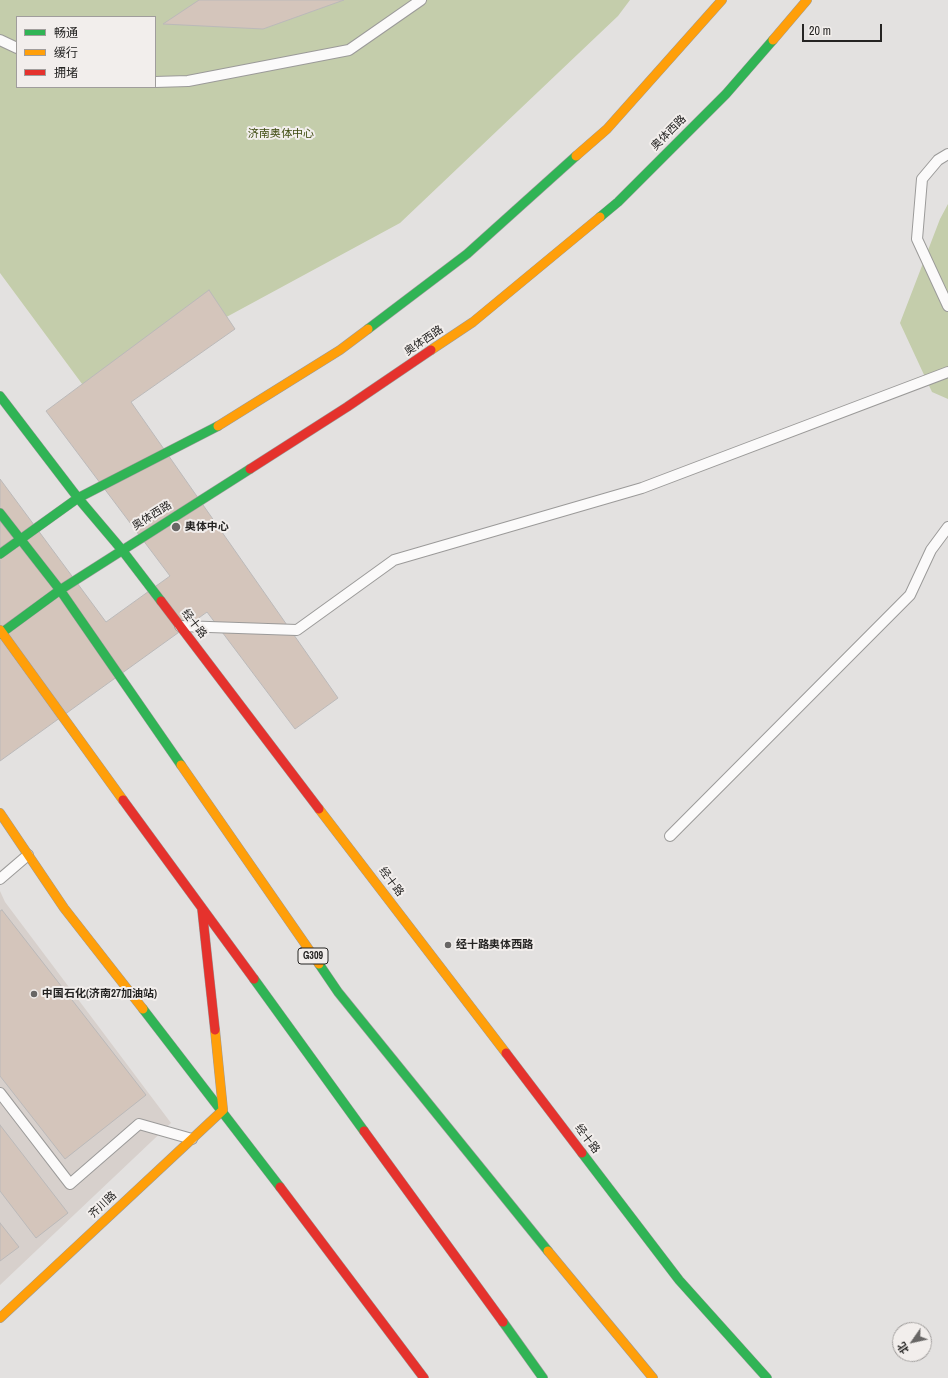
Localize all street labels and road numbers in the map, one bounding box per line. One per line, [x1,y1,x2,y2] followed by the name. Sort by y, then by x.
[649,113,689,153] street label: 奥体西路
[402,323,446,359] street label: 奥体西路
[130,499,174,533] street label: 奥体西路
[179,607,209,641] street label: 经十路
[376,865,406,899] street label: 经十路
[298,948,328,964] road number: G309
[572,1122,602,1156] street label: 经十路
[86,1189,120,1221] street label: 齐川路

